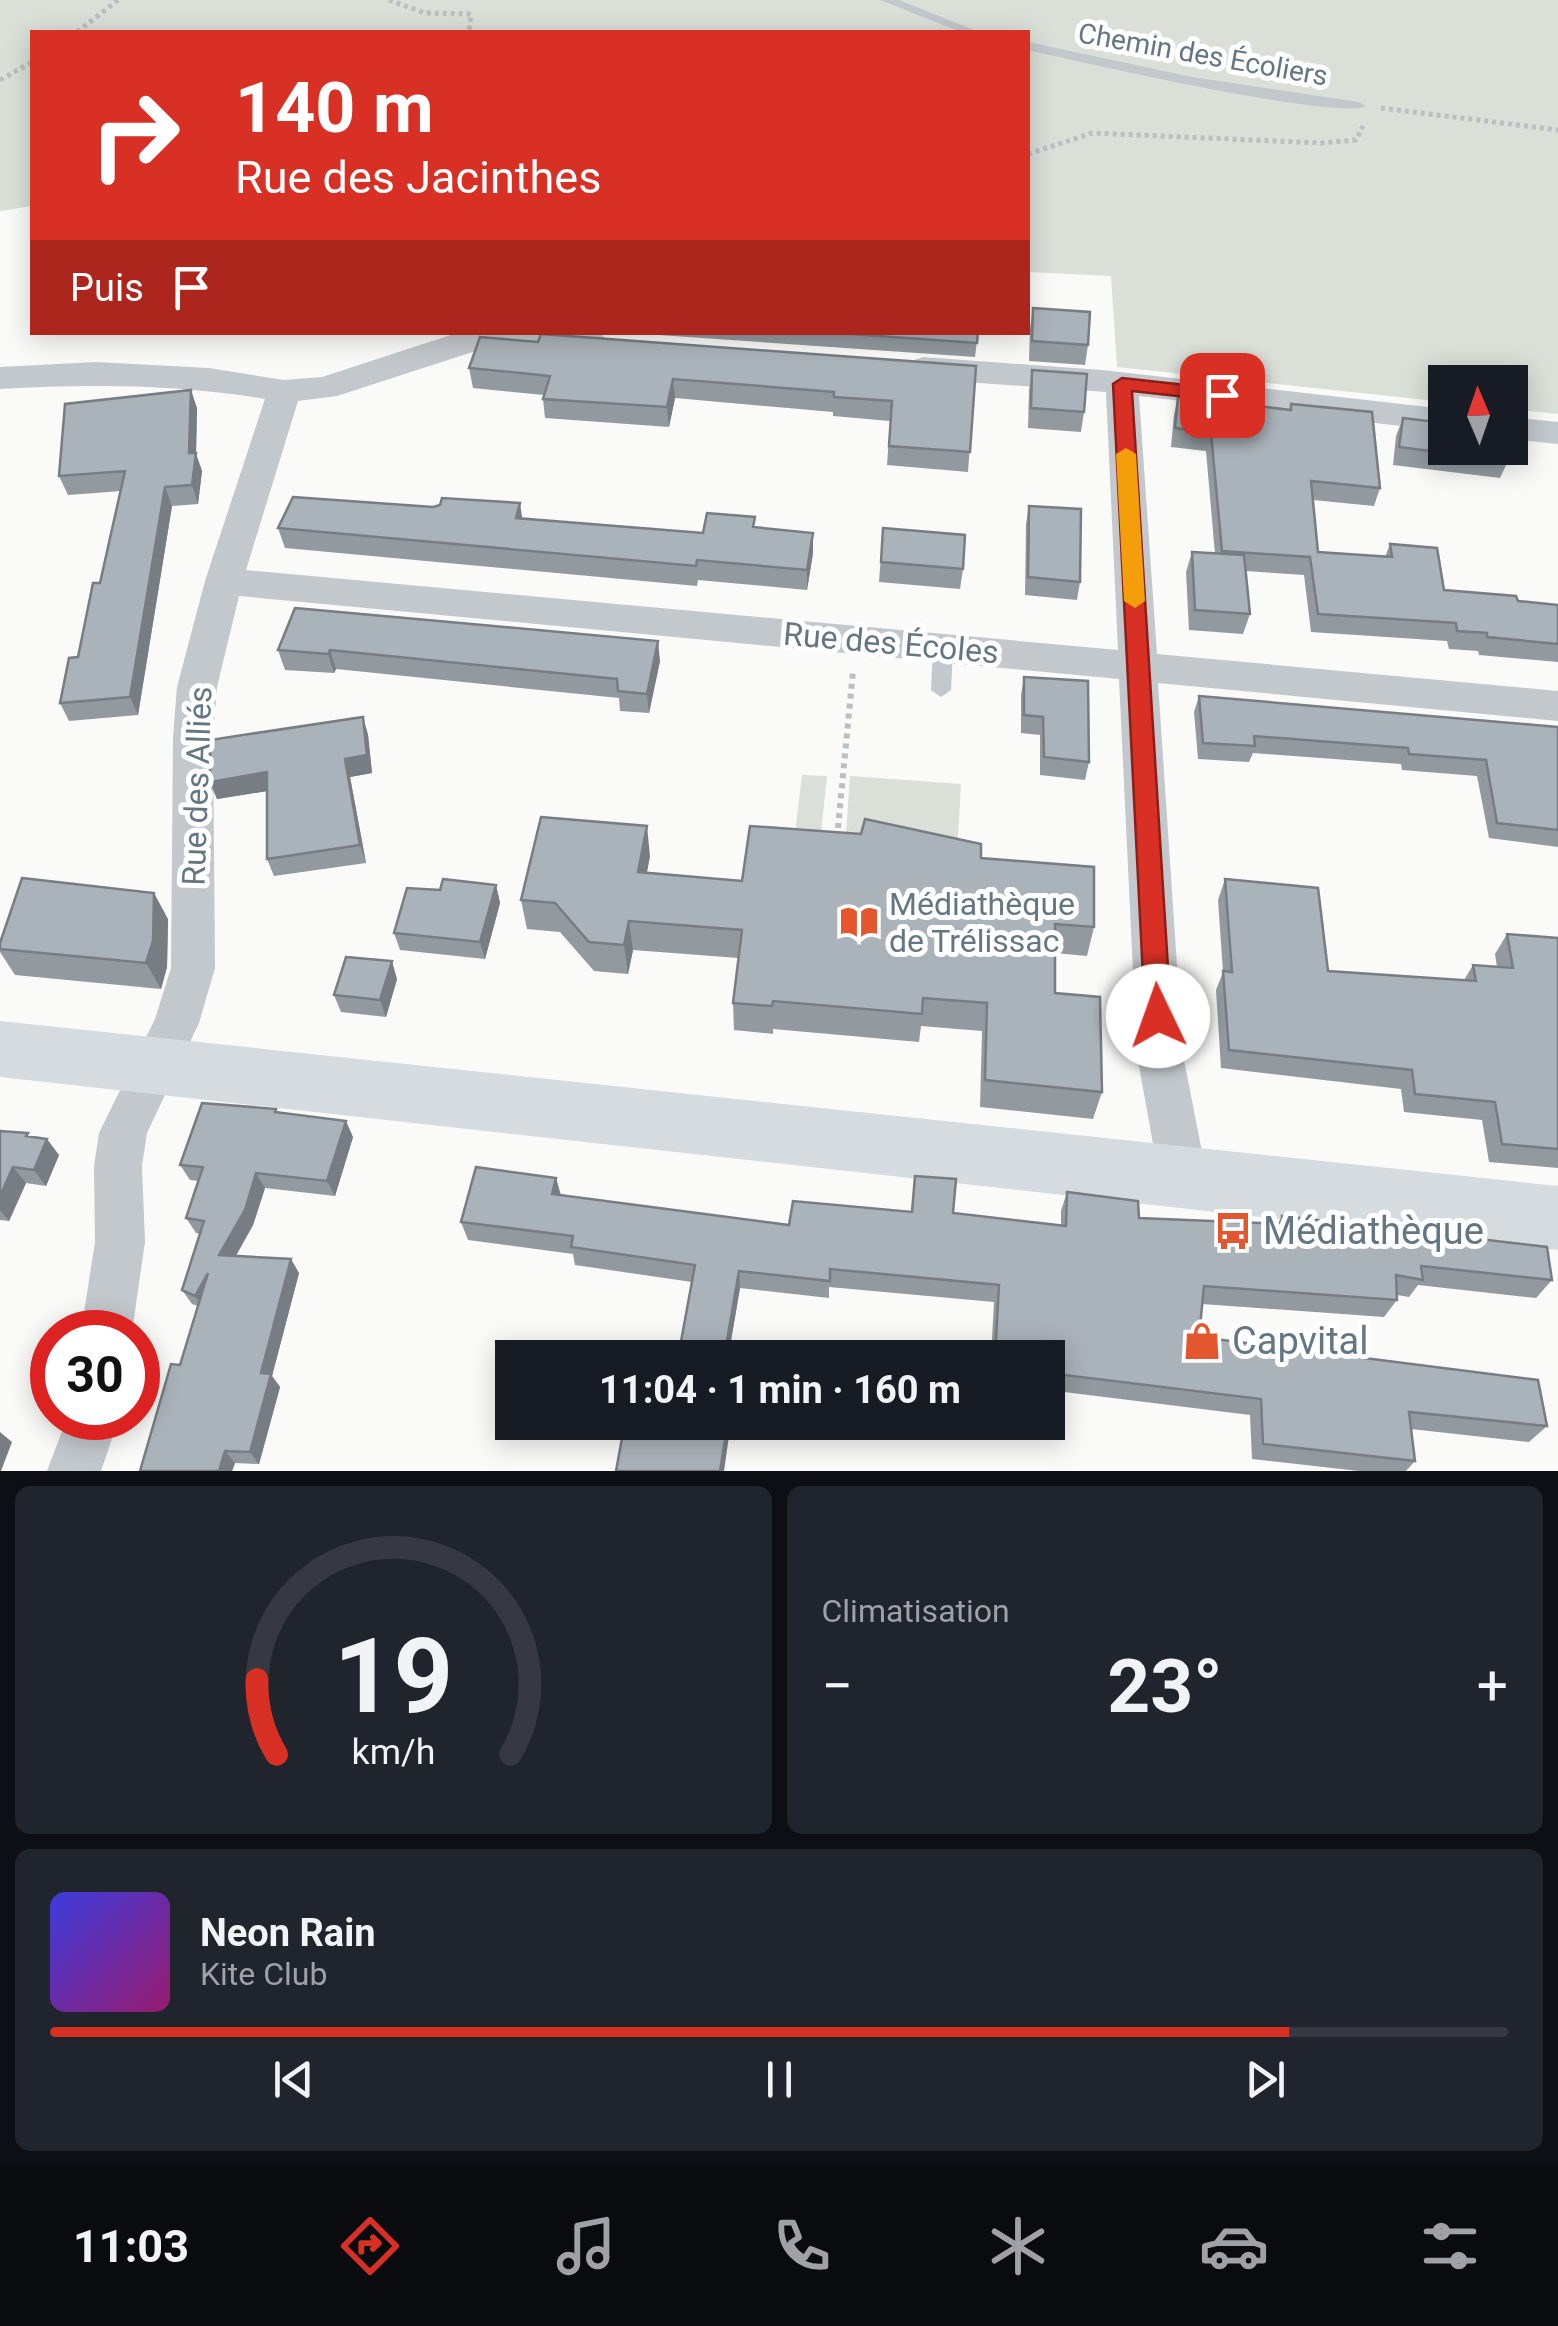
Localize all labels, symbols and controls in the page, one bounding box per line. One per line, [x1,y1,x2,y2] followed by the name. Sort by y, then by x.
[1075,16,1330,93] street label: Chemin des Écoliers
[235,67,434,149] text: 140 m
[70,70,200,200] icon: right
[235,151,601,204] text: Rue des Jacinthes
[164,260,219,315] icon: arrive
[70,266,144,310] text: Puis
[1180,353,1265,438] pin
[1428,365,1528,465] north arrow
[1428,365,1528,465] map controls
[1195,368,1250,423] icon: arrive
[782,615,1000,671] street label: Rue des Écoles
[175,686,219,886] street label: Rue des Alliés
[889,885,1075,960] place label: Médiathèque de Trélissac
[838,901,880,943] library icon: Médiathèque de Trélissac
[1106,964,1210,1068] position arrow
[1263,1209,1484,1253] place label: Médiathèque
[1212,1210,1254,1252] bus stop icon: Médiathèque
[30,1310,160,1440] speed limit sign: 30
[1232,1319,1369,1363] place label: Capvital
[1181,1320,1223,1362] shop icon: Capvital
[599,1368,961,1412] text: 11:04 · 1 min · 160 m
[822,1592,1010,1630] text: Climatisation
[334,1616,453,1737] text: 19
[1107,1642,1223,1730] text: 23°
[822,1654,853,1718] text: −
[1477,1654,1508,1718] text: +
[351,1731,435,1773] text: km/h
[200,1911,376,1955] text: Neon Rain
[200,1955,327,1993] text: Kite Club
[266,2052,321,2107] icon: previous
[752,2052,807,2107] icon: pause
[1238,2052,1293,2107] icon: next
[335,2211,405,2281] icon: directions
[551,2211,621,2281] icon: music
[767,2211,837,2281] icon: phone
[983,2211,1053,2281] icon: climate
[1199,2211,1269,2281] icon: car
[1415,2211,1485,2281] icon: filters
[73,2220,189,2273] text: 11:03

